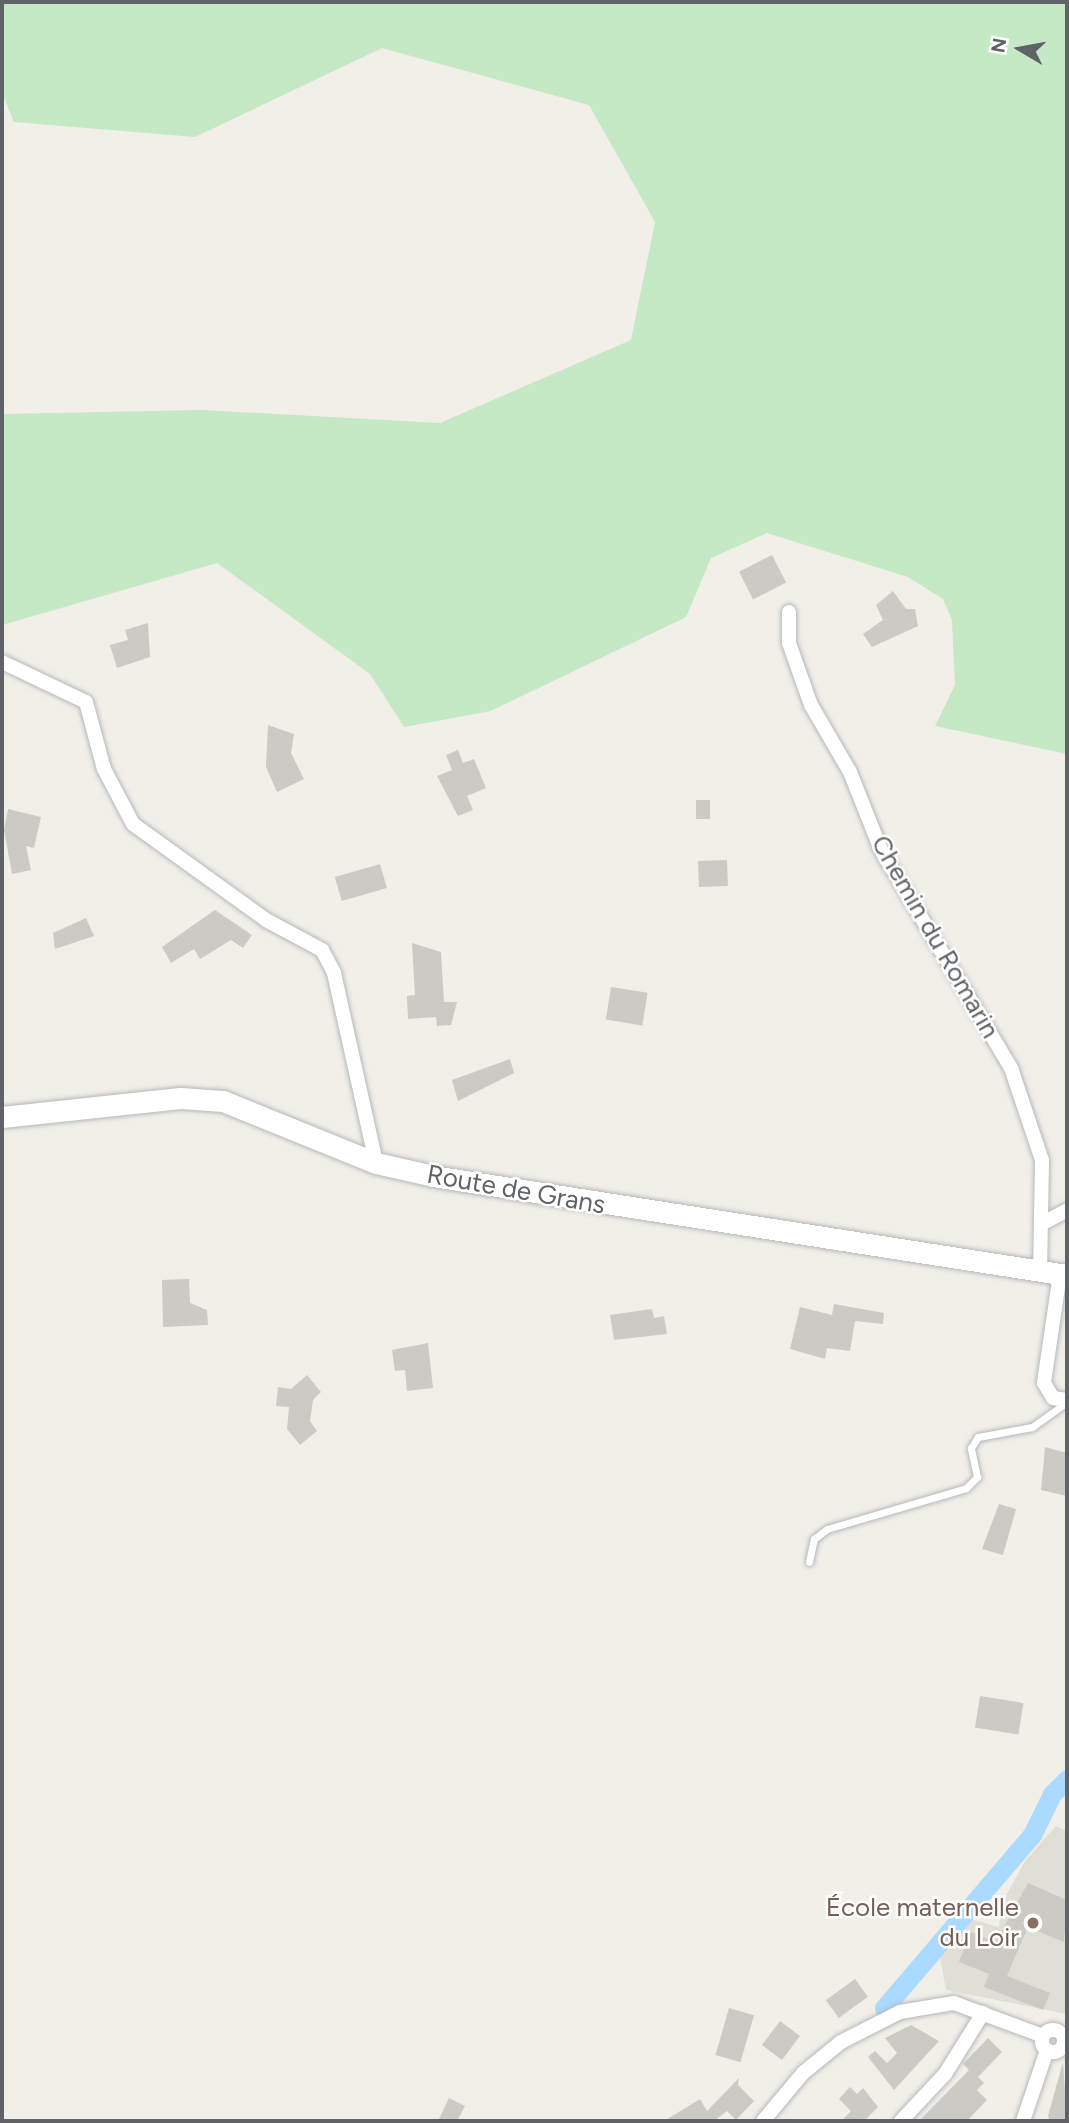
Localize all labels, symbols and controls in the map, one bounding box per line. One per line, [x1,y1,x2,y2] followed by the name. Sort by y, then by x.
[985,14,1055,84] north arrow
[986,36,1011,54] text: N
[864,830,1006,1044] street label: Chemin du Romarin
[424,1159,608,1221] street label: Route de Grans
[826,1892,1019,1954] place label: École maternelle du Loir
[1025,1915,1041,1931] marker: École maternelle du Loir

